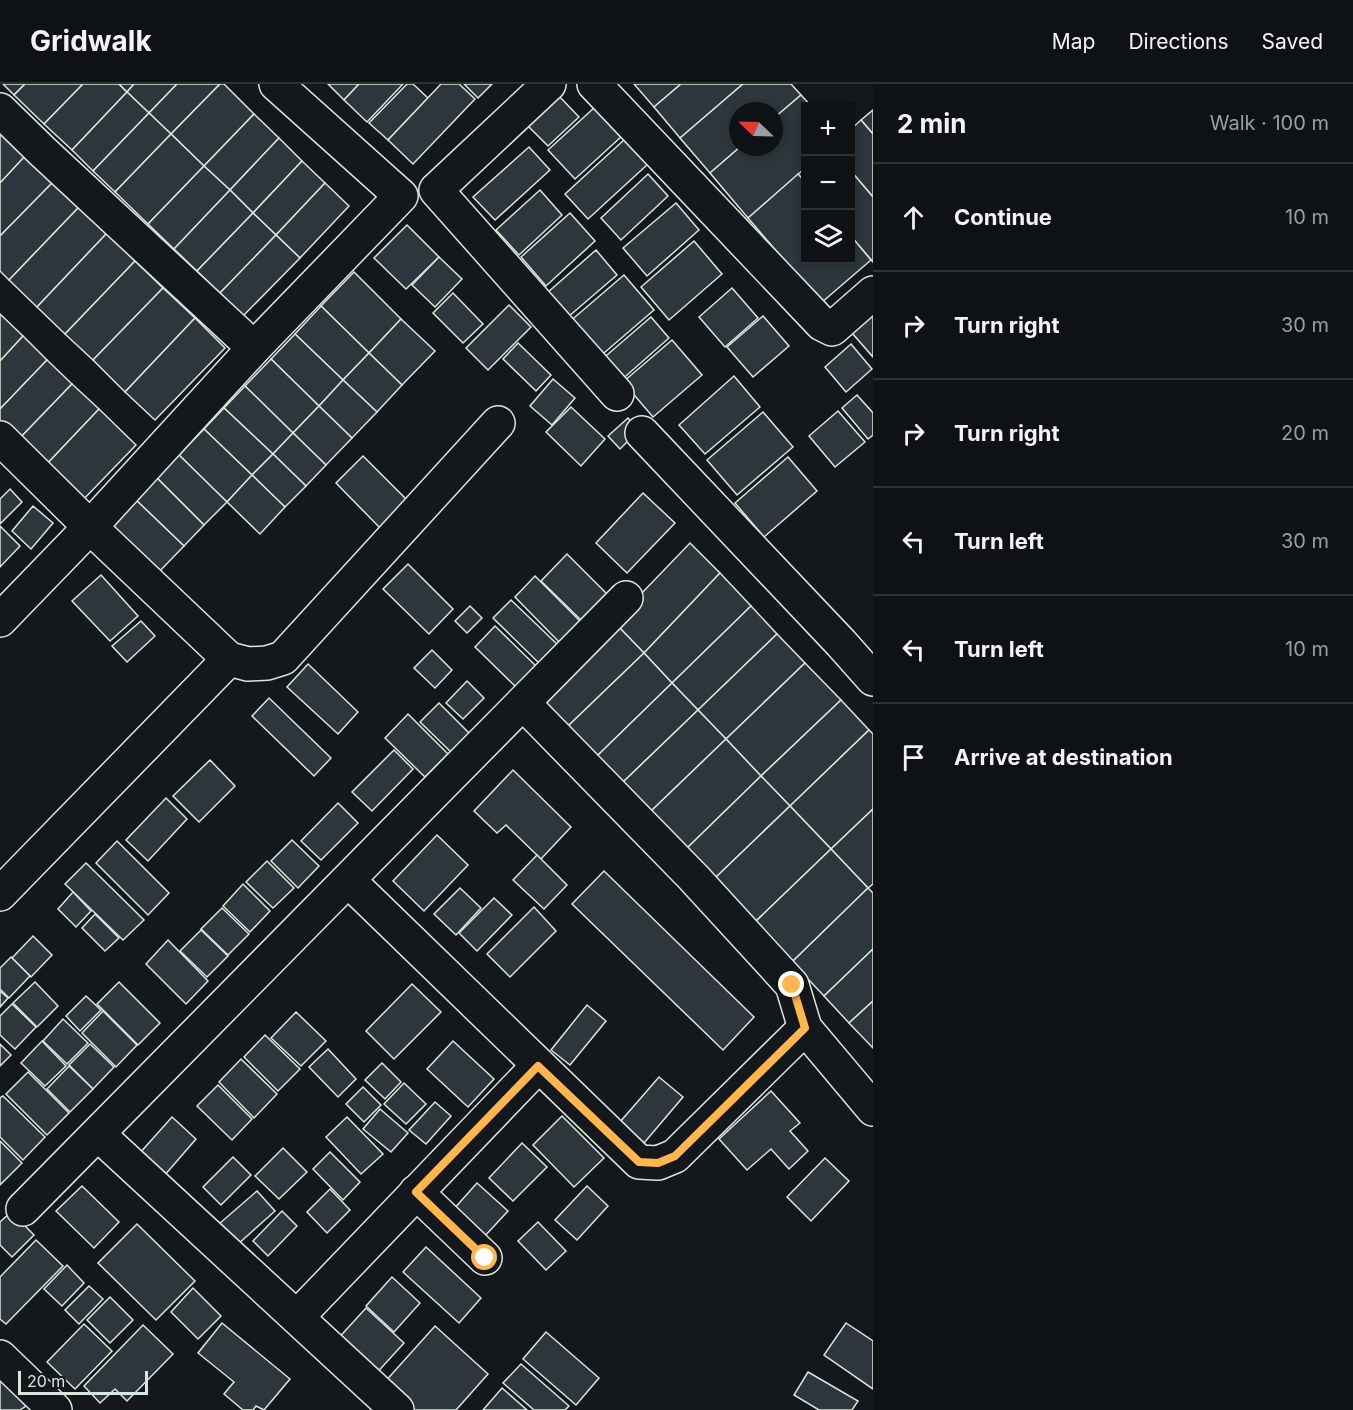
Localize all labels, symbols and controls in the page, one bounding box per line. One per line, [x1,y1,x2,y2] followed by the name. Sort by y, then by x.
[30,24,152,58] text: Gridwalk
[1052,29,1095,54] text: Map
[1128,29,1229,54] text: Directions
[1262,29,1323,54] text: Saved
[729,102,783,156] north arrow
[801,102,855,264] map controls
[801,102,855,156] button: +
[897,108,967,139] text: 2 min
[1210,111,1329,135] text: Walk · 100 m
[801,156,855,210] button: −
[897,201,930,234] icon: ahead
[954,204,1052,230] text: Continue
[1285,205,1329,229] text: 10 m
[801,210,855,264] button: layers
[897,309,930,342] icon: right
[954,312,1060,338] text: Turn right
[1281,313,1329,337] text: 30 m
[897,417,930,450] icon: right
[954,420,1060,446] text: Turn right
[1281,421,1329,445] text: 20 m
[897,525,930,558] icon: left
[954,528,1044,554] text: Turn left
[1281,529,1329,553] text: 30 m
[897,633,930,666] icon: left
[954,636,1044,662] text: Turn left
[1285,637,1329,661] text: 10 m
[897,741,930,774] icon: arrive
[954,744,1173,770] text: Arrive at destination
[778,971,804,997] route end
[471,1244,497,1270] route start
[18,1368,148,1396] scale bar
[27,1371,65,1391] text: 20 m

